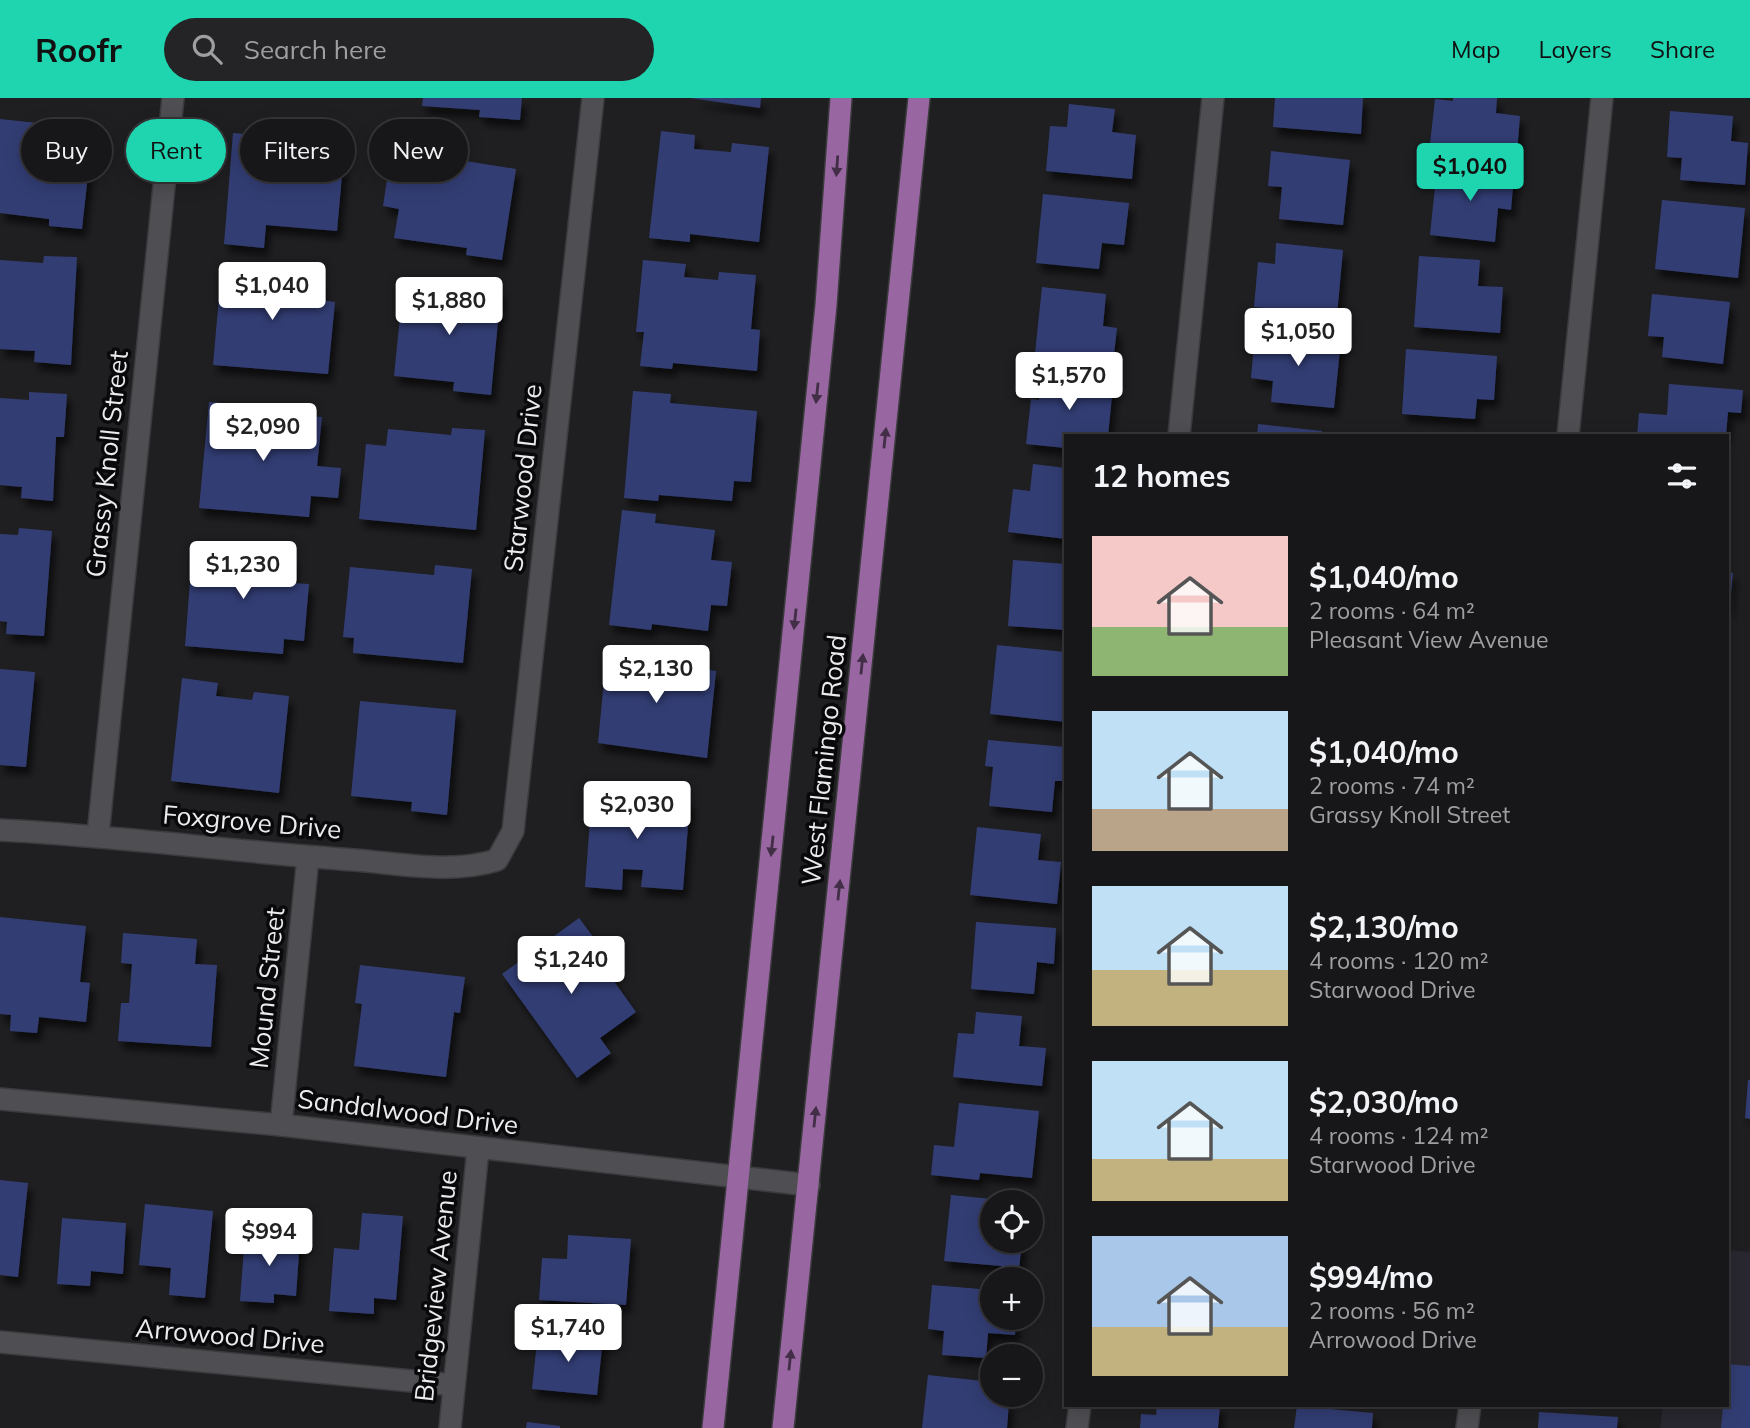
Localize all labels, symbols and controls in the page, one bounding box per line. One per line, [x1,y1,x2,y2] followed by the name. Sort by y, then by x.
[164,18,654,81] search box
[35,29,122,70] text: Roofr
[188,30,226,68] icon: search
[244,33,387,66] text: Search here
[1451,34,1500,64] text: Map
[1538,34,1612,64] text: Layers
[1650,34,1715,64] text: Share
[21,119,112,182] chip: Buy
[126,119,226,182] chip: Rent
[240,119,355,182] chip: Filters
[369,119,468,182] chip: New
[1413,144,1527,203] pin: $1,040
[1433,151,1507,180] text: $1,040
[831,155,842,177] one-way arrow
[215,262,329,322] pin: $1,040
[235,270,309,299] text: $1,040
[392,278,506,337] pin: $1,880
[412,285,486,314] text: $1,880
[1241,308,1355,368] pin: $1,050
[1261,316,1335,345] text: $1,050
[78,349,135,579] street label: Grassy Knoll Street
[1012,352,1126,412] pin: $1,570
[1032,360,1106,389] text: $1,570
[811,382,822,404] one-way arrow
[496,383,549,573] street label: Starwood Drive
[206,404,320,463] pin: $2,090
[226,411,300,440] text: $2,090
[879,427,890,449] one-way arrow
[1092,457,1231,495] text: 12 homes
[1663,457,1701,495] icon: filters
[186,542,300,601] pin: $1,230
[206,549,280,578] text: $1,230
[1309,558,1459,596] text: $1,040/mo
[1148,564,1232,648] icon: home
[1309,596,1475,625] text: 2 rooms · 64 m²
[789,608,800,630] one-way arrow
[1309,625,1549,654] text: Pleasant View Avenue
[794,633,853,887] street label: West Flamingo Road
[599,646,713,705] pin: $2,130
[619,653,693,682] text: $2,130
[856,653,867,675] one-way arrow
[1309,733,1459,771] text: $1,040/mo
[1148,739,1232,823] icon: home
[1309,771,1475,800] text: 2 rooms · 74 m²
[580,782,694,841] pin: $2,030
[600,789,674,818] text: $2,030
[161,797,343,846] street label: Foxgrove Drive
[1309,800,1510,829] text: Grassy Knoll Street
[766,835,777,857] one-way arrow
[833,879,844,901] one-way arrow
[242,906,291,1070] street label: Mound Street
[1309,908,1459,946] text: $2,130/mo
[1148,914,1232,998] icon: home
[514,936,628,996] pin: $1,240
[534,944,608,973] text: $1,240
[1309,946,1489,975] text: 4 rooms · 120 m²
[1309,975,1476,1004] text: Starwood Drive
[296,1082,520,1141] street label: Sandalwood Drive
[1309,1083,1459,1121] text: $2,030/mo
[1148,1089,1232,1173] icon: home
[810,1106,821,1128] one-way arrow
[1309,1121,1489,1150] text: 4 rooms · 124 m²
[1309,1150,1476,1179] text: Starwood Drive
[407,1169,464,1403] street label: Bridgeview Avenue
[980,1190,1043,1407] map controls
[980,1190,1043,1253] button: locate
[228,1208,310,1268] pin: $994
[241,1216,297,1245] text: $994
[1309,1258,1433,1296] text: $994/mo
[1148,1264,1232,1348] icon: home
[980,1267,1043,1330] button: +
[1309,1296,1475,1325] text: 2 rooms · 56 m²
[511,1304,625,1364] pin: $1,740
[134,1311,326,1360] street label: Arrowood Drive
[531,1312,605,1341] text: $1,740
[1309,1325,1477,1354] text: Arrowood Drive
[980,1344,1043,1407] button: −
[785,1349,796,1371] one-way arrow

